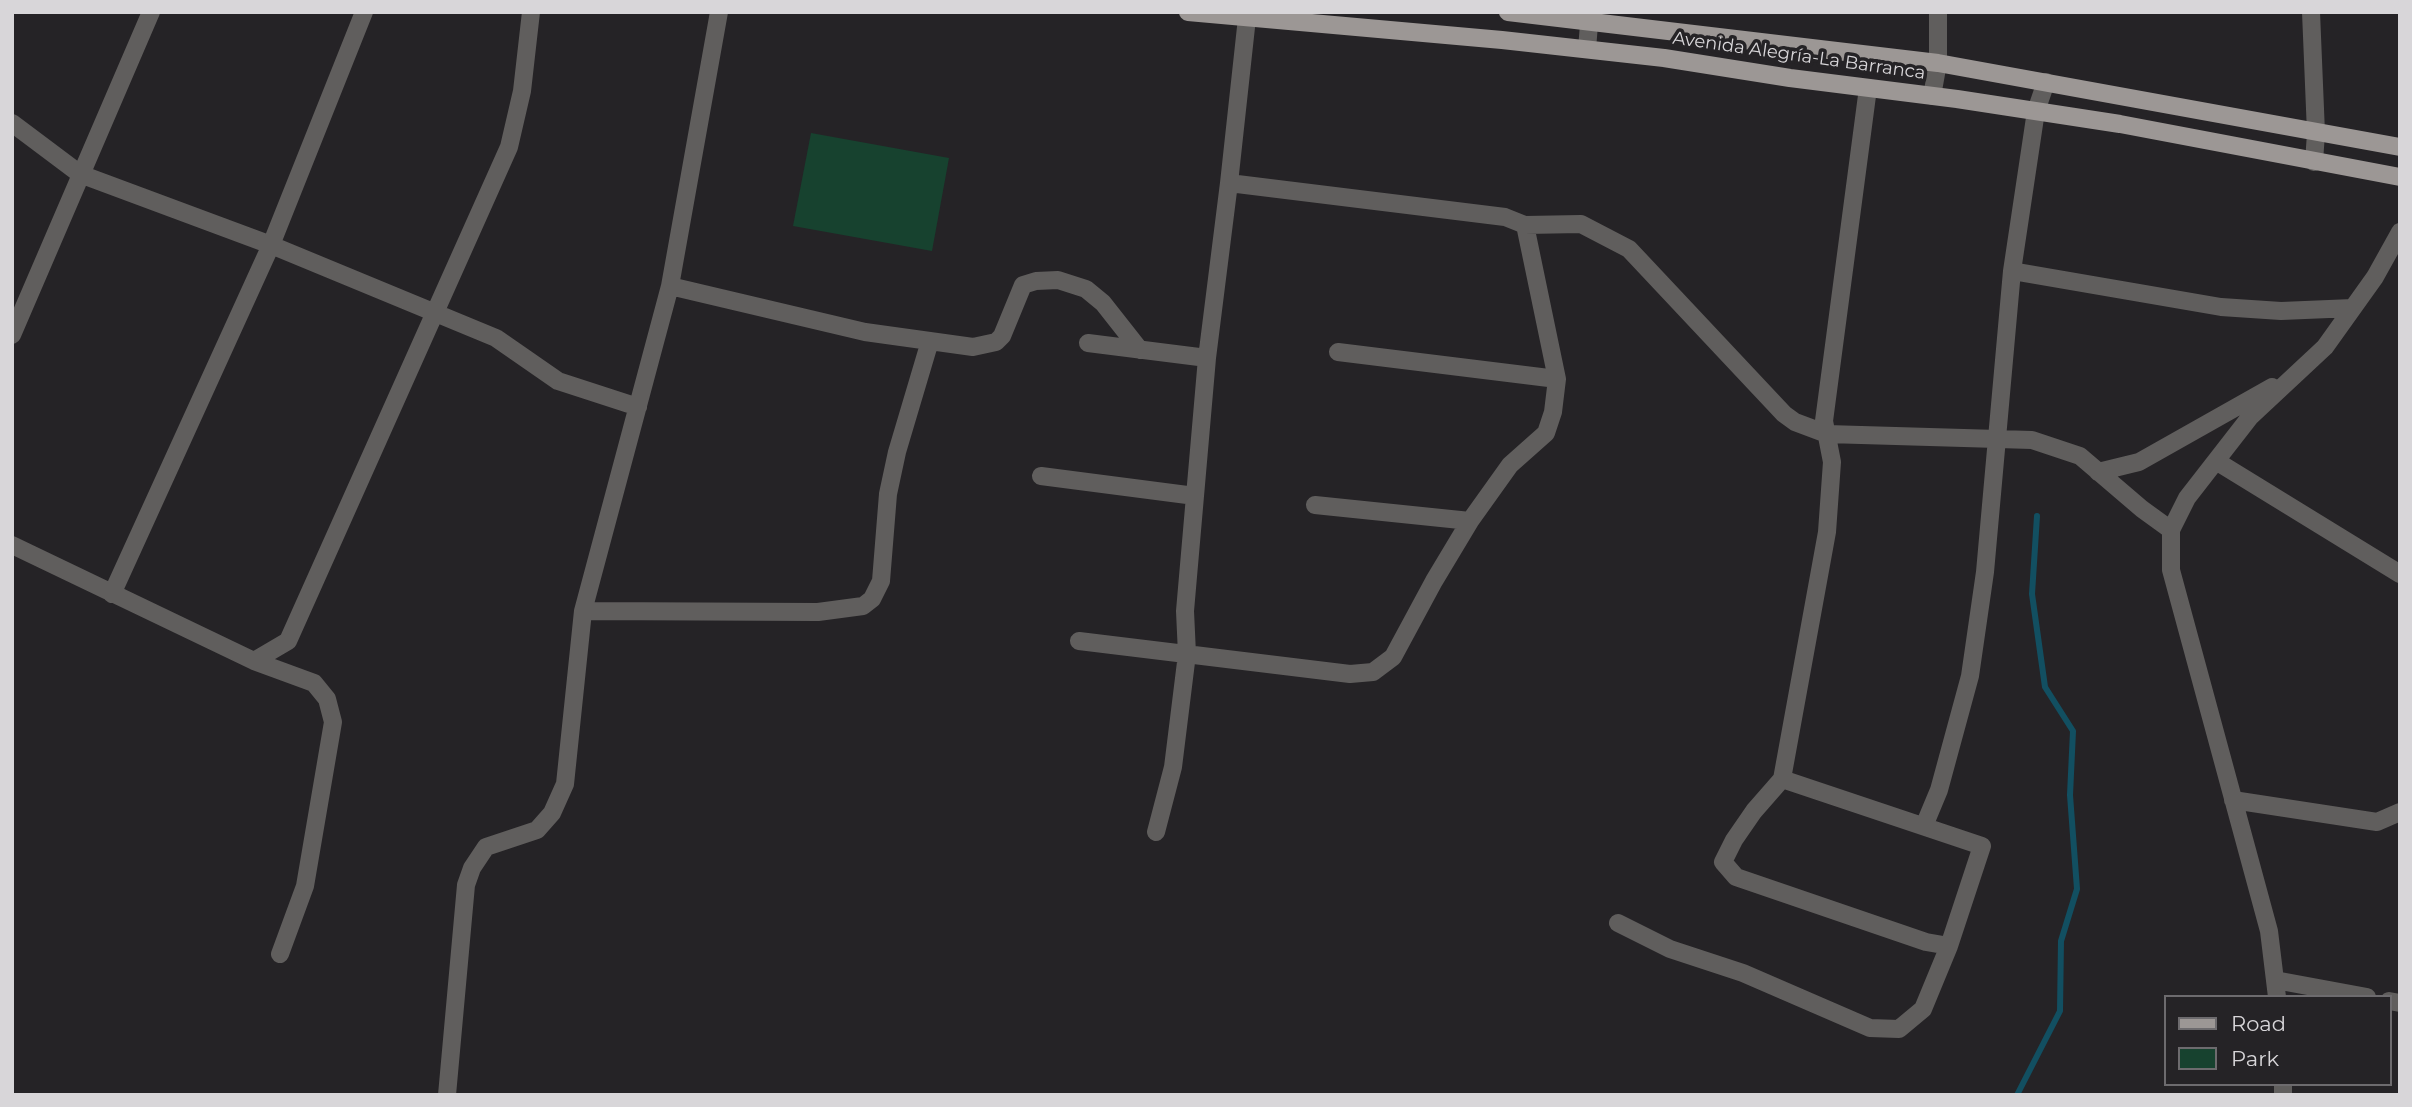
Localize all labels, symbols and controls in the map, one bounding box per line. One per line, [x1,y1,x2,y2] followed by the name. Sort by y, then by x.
[1671,28,1927,84] street label: Avenida Alegría-La Barranca
[2164,995,2391,1086] legend
[2231,1011,2286,1036] text: Road
[2231,1046,2279,1071] text: Park

